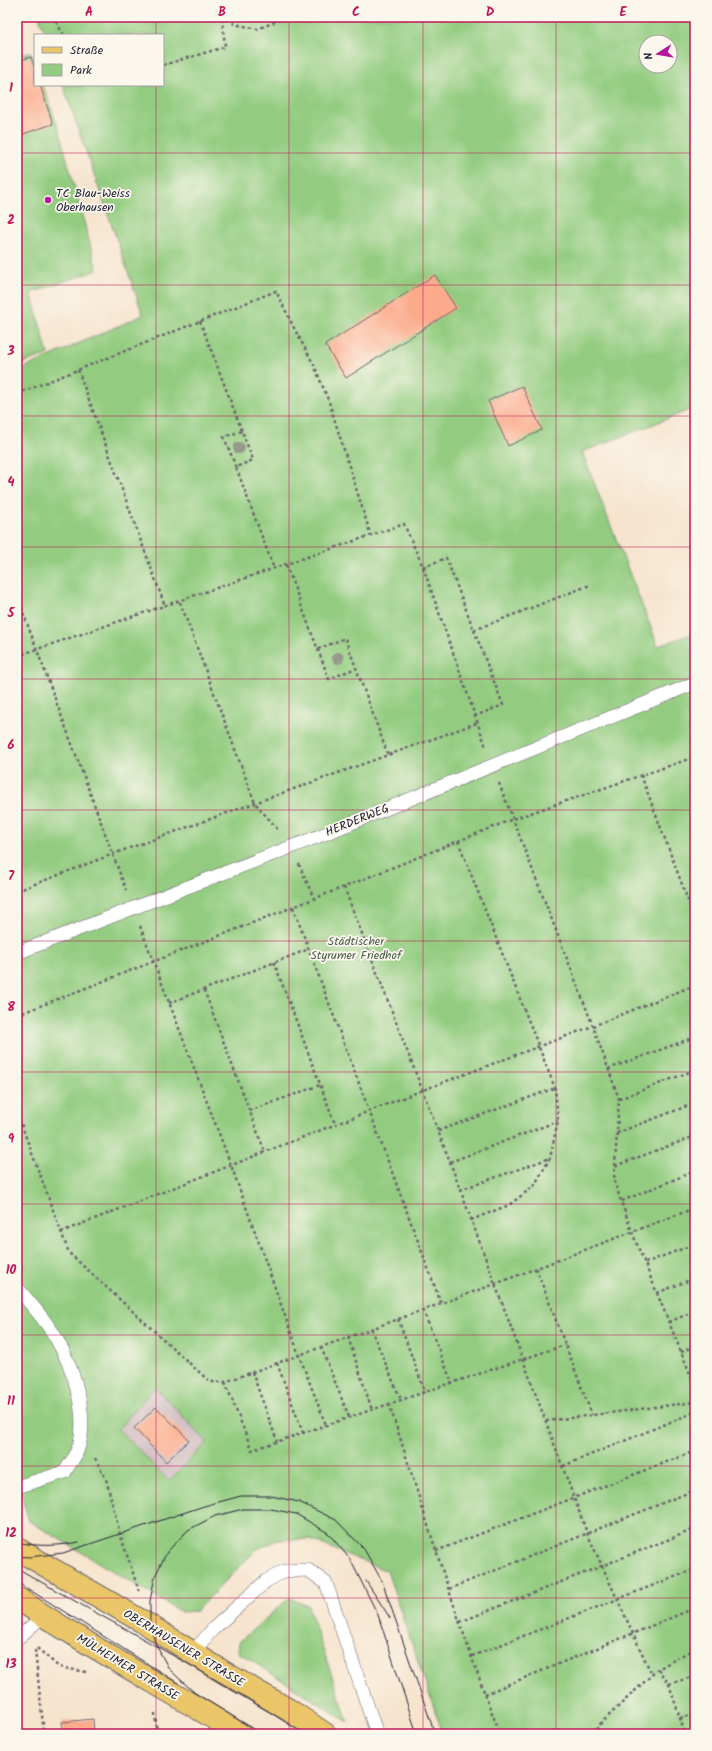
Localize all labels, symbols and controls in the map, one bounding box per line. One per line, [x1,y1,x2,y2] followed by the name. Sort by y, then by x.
[85,2,93,23] text: A
[218,2,226,23] text: B
[352,2,360,23] text: C
[486,2,495,23] text: D
[619,2,627,23] text: E
[34,34,164,86] legend
[638,34,678,74] north arrow
[70,41,104,60] text: Straße
[640,51,659,61] text: N
[70,61,92,80] text: Park
[9,78,13,99] text: 1
[56,184,130,217] place label: TC Blau-Weiss Oberhausen
[43,195,53,205] marker: TC Blau-Weiss Oberhausen
[7,210,15,231] text: 2
[6,341,15,362] text: 3
[7,472,15,493] text: 4
[7,603,16,624] text: 5
[7,735,15,756] text: 6
[322,799,392,842] street label: HERDERWEG
[8,866,15,887] text: 7
[311,932,403,965] park label: Städtischer Styrumer Friedhof
[7,997,15,1018] text: 8
[8,1129,15,1150] text: 9
[6,1260,17,1281] text: 10
[7,1391,15,1412] text: 11
[5,1523,17,1544] text: 12
[119,1605,249,1693] street label: OBERHAUSENER STRASSE
[73,1629,184,1706] street label: MÜLHEIMER STRASSE
[5,1654,17,1675] text: 13

